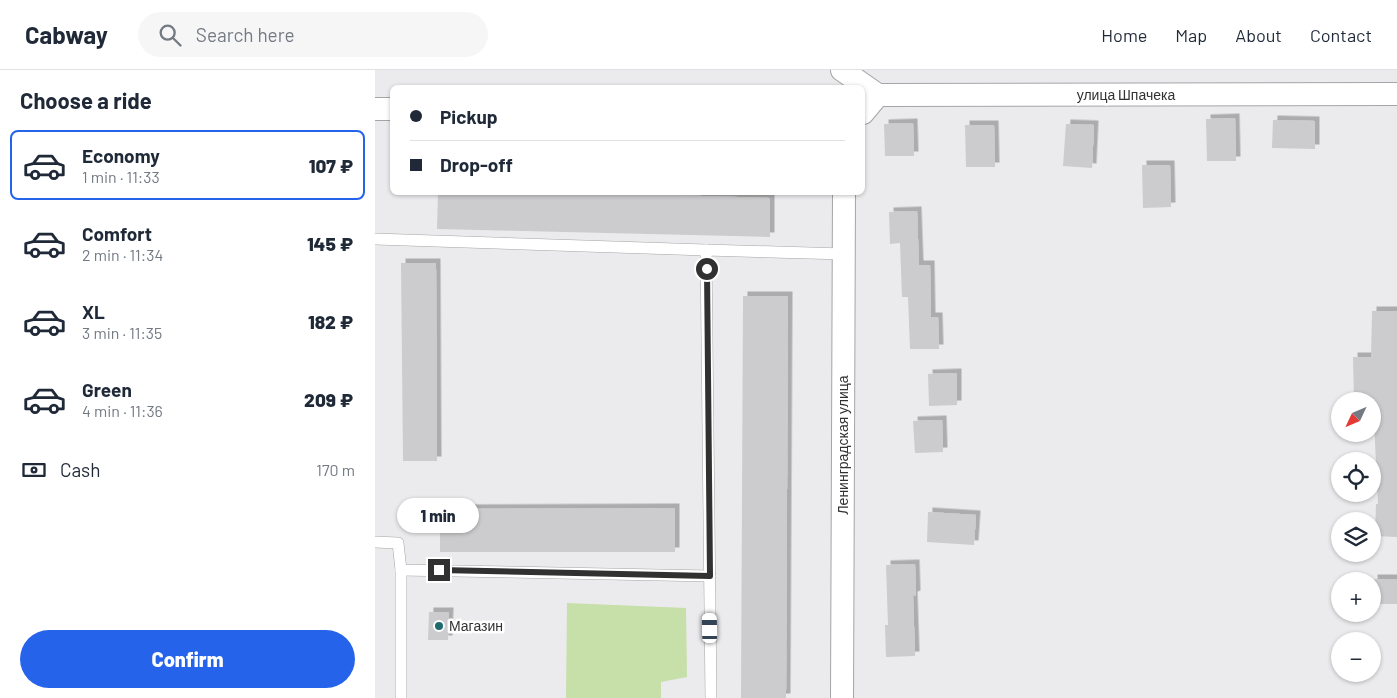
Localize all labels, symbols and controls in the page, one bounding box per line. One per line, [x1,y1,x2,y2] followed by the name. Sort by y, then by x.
[138,12,488,57] search box
[25,20,108,49] text: Cabway
[156,21,184,49] icon: search
[196,23,295,46] text: Search here
[1101,24,1147,46] text: Home
[1175,24,1207,46] text: Map
[1235,24,1282,46] text: About
[1310,24,1372,46] text: Contact
[1077,86,1175,103] street label: улица Шпачека
[20,87,152,113] text: Choose a ride
[440,105,498,128] text: Pickup
[22,143,67,188] icon: car
[82,144,160,167] text: Economy
[440,153,513,176] text: Drop-off
[309,154,353,177] text: 107 ₽
[82,167,160,186] text: 1 min · 11:33
[22,221,67,266] icon: car
[82,222,152,245] text: Comfort
[307,232,353,255] text: 145 ₽
[82,245,163,264] text: 2 min · 11:34
[696,258,718,280] route start
[22,299,67,344] icon: car
[82,300,105,323] text: XL
[308,310,353,333] text: 182 ₽
[82,323,162,342] text: 3 min · 11:35
[834,375,851,515] street label: Ленинградская улица
[22,377,67,422] icon: car
[82,378,132,401] text: Green
[304,388,353,411] text: 209 ₽
[1331,392,1381,442] north arrow
[1331,392,1381,682] map controls
[82,401,163,420] text: 4 min · 11:36
[1331,452,1381,502] button: locate
[20,456,48,484] icon: cash
[60,458,101,481] text: Cash
[316,460,355,479] text: 170 m
[398,498,480,532] callout: 1 min
[420,506,456,525] text: 1 min
[1331,512,1381,562] button: layers
[428,559,450,581] route end
[1331,572,1381,622] button: +
[702,613,717,643] car
[449,617,503,634] place label: Магазин
[433,620,445,632] marker: Магазин
[20,630,355,688] button: Confirm
[1331,632,1381,682] button: −

